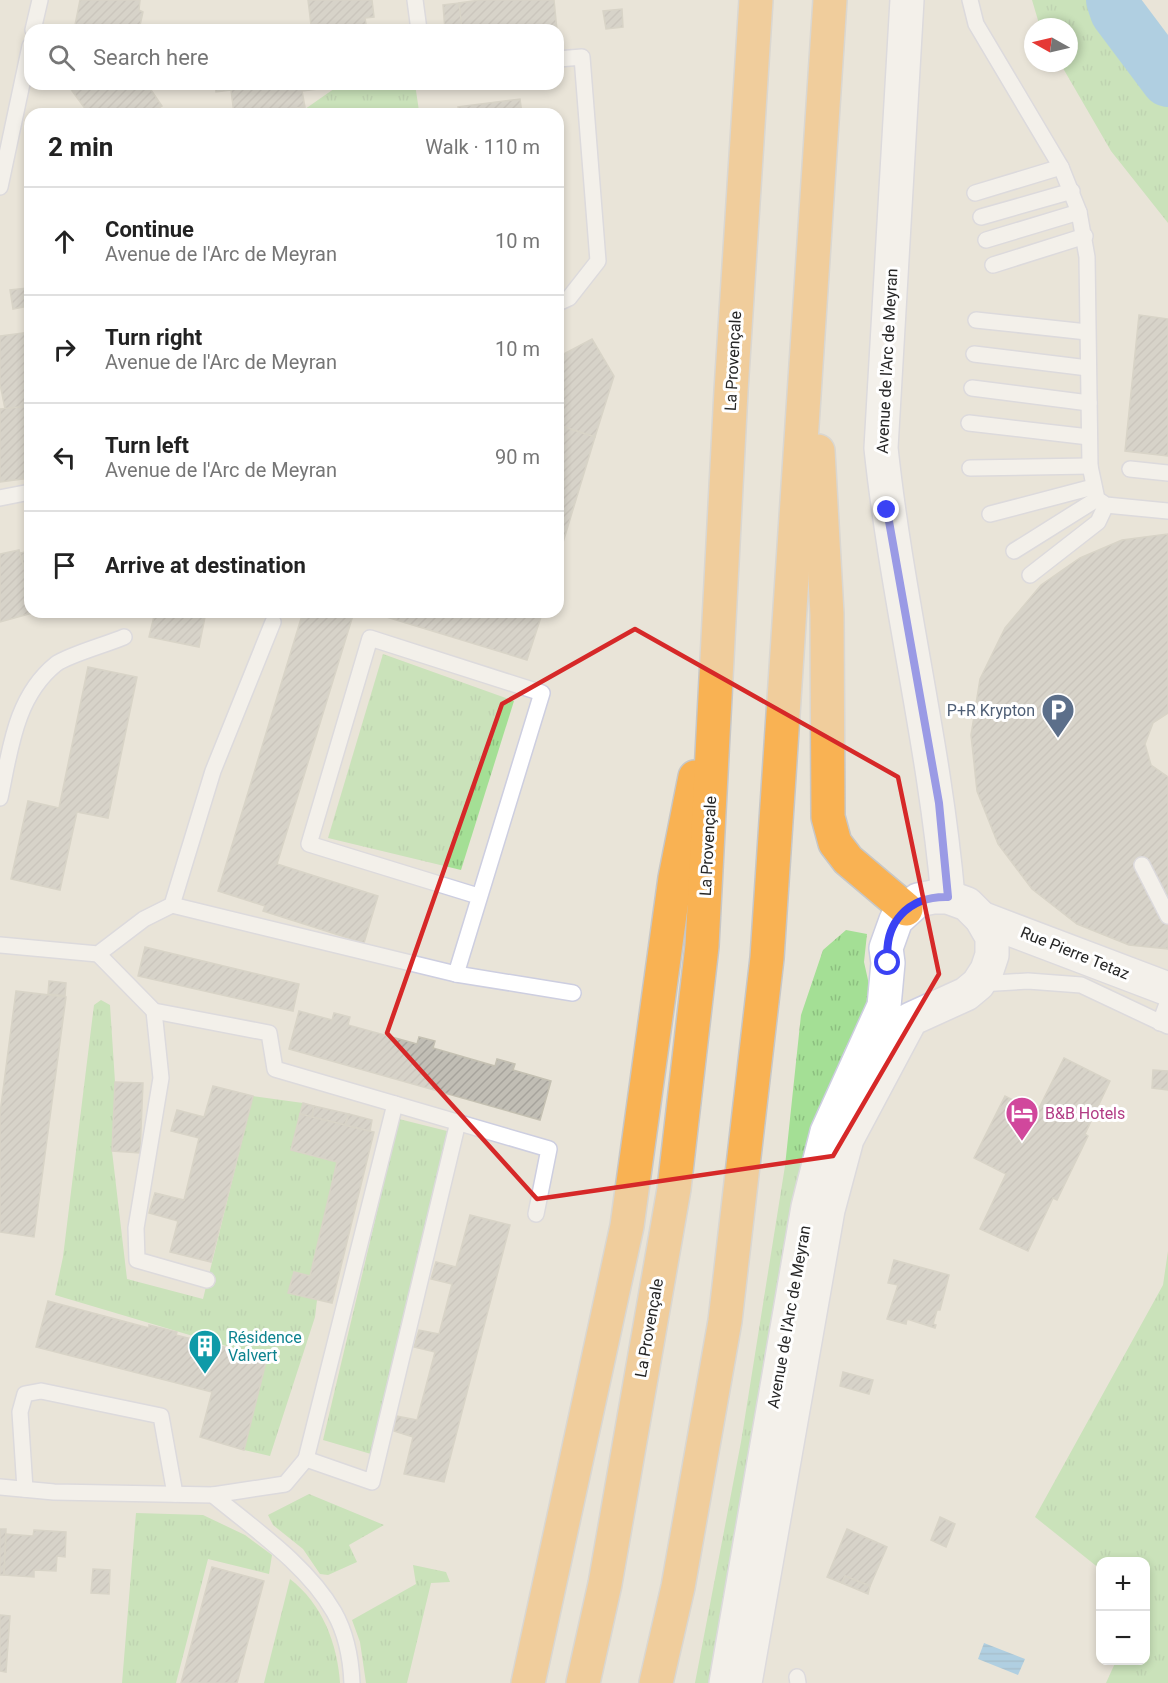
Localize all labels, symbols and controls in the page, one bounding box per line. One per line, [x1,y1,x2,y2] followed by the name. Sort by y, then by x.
[1024,18,1078,72] north arrow
[24,24,564,90] search box
[45,41,78,74] icon: search
[93,45,209,70] text: Search here
[48,132,113,162] text: 2 min
[425,135,540,159] text: Walk · 110 m
[105,217,194,242] text: Continue
[48,225,81,258] icon: ahead
[495,229,540,253] text: 10 m
[105,242,337,266] text: Avenue de l'Arc de Meyran
[873,268,901,454] street label: Avenue de l'Arc de Meyran
[721,311,745,411] street label: La Provençale
[105,325,202,350] text: Turn right
[48,333,81,366] icon: right
[495,337,540,361] text: 10 m
[105,350,337,374] text: Avenue de l'Arc de Meyran
[105,433,189,458] text: Turn left
[48,441,81,474] icon: left
[495,445,540,469] text: 90 m
[105,458,337,482] text: Avenue de l'Arc de Meyran
[873,496,899,522] route end
[48,549,81,582] icon: arrive
[105,553,306,578] text: Arrive at destination
[1040,692,1076,739] parking icon: P+R Krypton
[947,701,1035,720] place label: P+R Krypton
[696,796,720,896] street label: La Provençale
[1018,923,1132,983] street label: Rue Pierre Tetaz
[874,949,900,975] route start
[1004,1095,1040,1142] hotel icon: B&B Hotels
[1045,1104,1125,1123] place label: B&B Hotels
[764,1224,814,1410] street label: Avenue de l'Arc de Meyran
[631,1277,667,1379] street label: La Provençale
[187,1328,223,1375] building icon: Résidence Valvert
[228,1328,302,1365] place label: Résidence Valvert
[1096,1557,1150,1665] map controls
[1096,1557,1150,1611] button: +
[1096,1611,1150,1665] button: −

